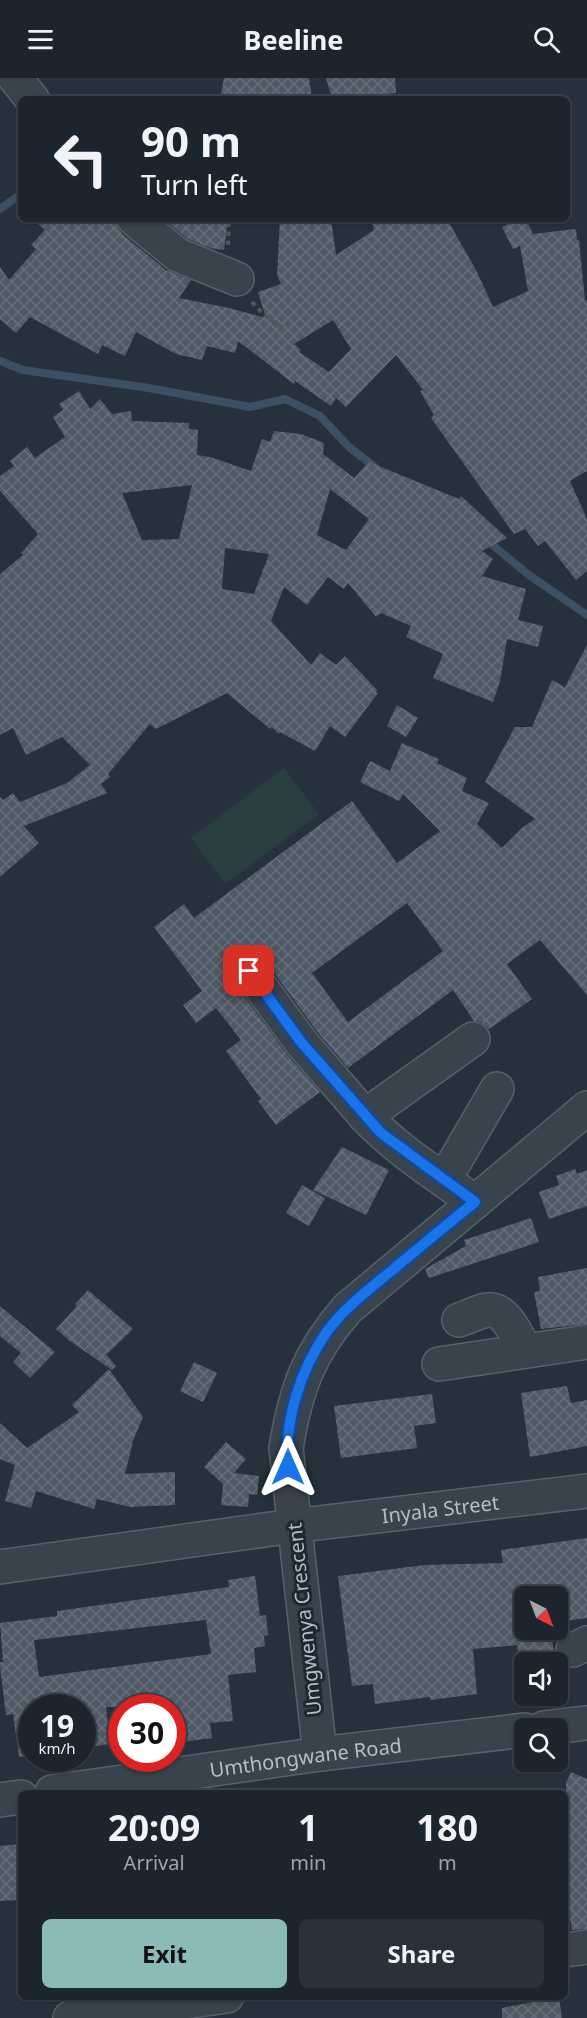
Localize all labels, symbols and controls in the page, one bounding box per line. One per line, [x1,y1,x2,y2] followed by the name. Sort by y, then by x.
[244,21,343,58] text: Beeline
[24,23,57,56] icon: menu
[530,23,563,56] icon: search
[141,112,241,169] text: 90 m
[42,120,120,198] icon: left
[141,166,247,203] text: Turn left
[223,945,274,996] pin
[232,954,265,987] icon: arrive
[256,1435,320,1499] position arrow
[380,1488,500,1529] street label: Inyala Street
[280,1521,328,1717] street label: Umgwenya Crescent
[514,1586,568,1640] north arrow
[514,1586,568,1772] map controls
[514,1652,568,1706] button: sound
[108,1694,186,1772] speed limit sign: 30
[40,1705,74,1746] text: 19
[514,1718,568,1772] button: search
[208,1731,403,1783] street label: Umthongwane Road
[39,1738,75,1758] text: km/h
[108,1803,200,1852] text: 20:09
[298,1803,319,1852] text: 1
[416,1803,478,1852] text: 180
[124,1849,185,1876] text: Arrival
[290,1849,326,1876] text: min
[438,1849,457,1876] text: m
[42,1919,287,1988] button: Exit
[299,1919,544,1988] button: Share

